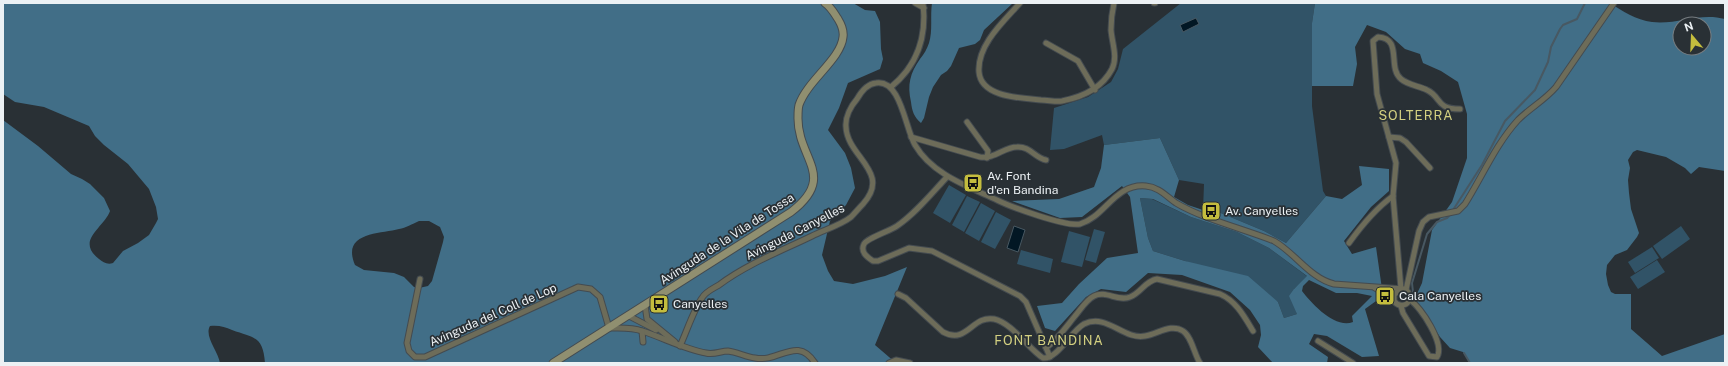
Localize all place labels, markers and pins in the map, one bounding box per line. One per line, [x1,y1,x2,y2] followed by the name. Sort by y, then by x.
[987,169,1058,197] place label: Av. Font d'en Bandina
[962,172,984,194] bus stop icon: Av. Font d'en Bandina
[1200,200,1222,222] bus stop icon: Av. Canyelles
[1225,204,1298,218] place label: Av. Canyelles
[1374,285,1396,307] bus stop icon: Cala Canyelles
[1399,289,1481,303] place label: Cala Canyelles
[648,293,670,315] bus stop icon: Canyelles
[673,297,727,311] place label: Canyelles

